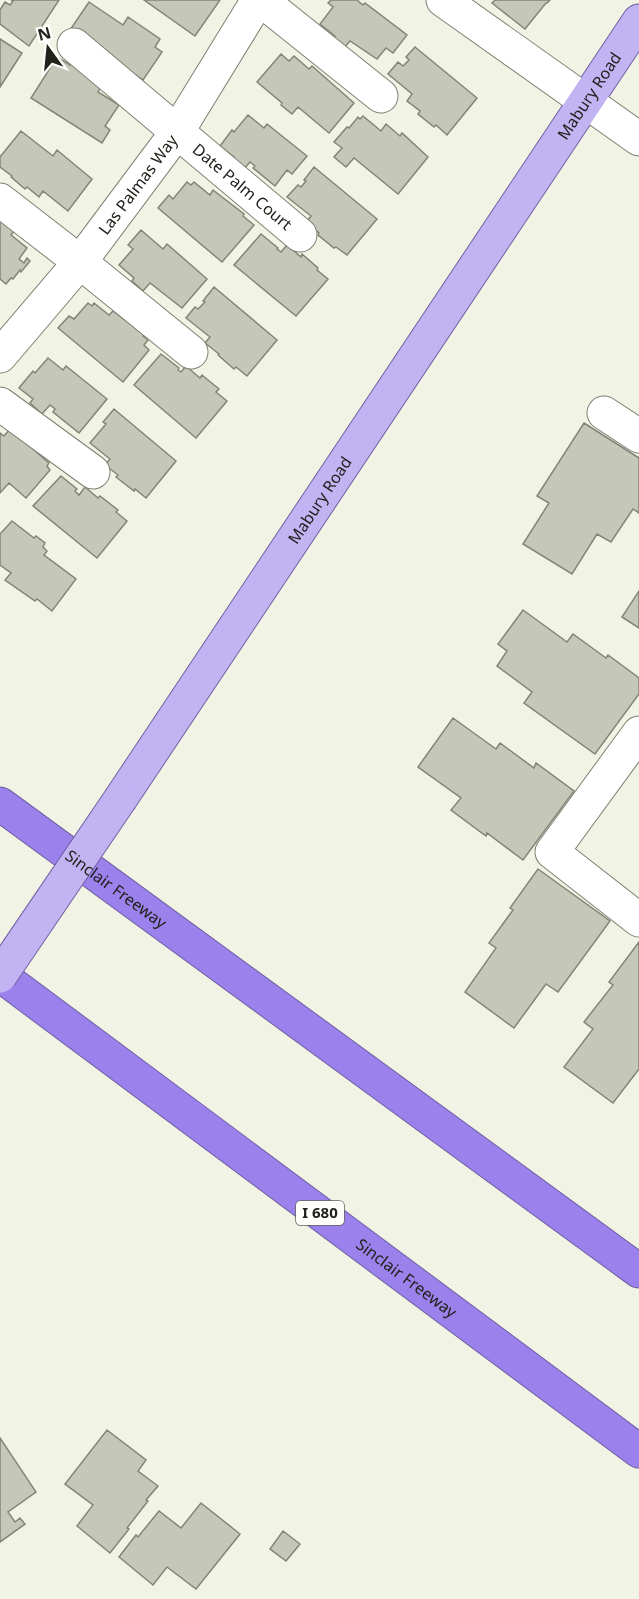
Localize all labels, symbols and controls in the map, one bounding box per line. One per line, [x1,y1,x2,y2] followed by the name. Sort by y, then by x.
[18,18,78,78] north arrow
[35,21,53,46] text: N
[552,48,626,144] street label: Mabury Road
[93,129,183,239] street label: Las Palmas Way
[188,138,297,235] street label: Date Palm Court
[283,452,357,548] street label: Mabury Road
[61,844,172,934] street label: Sinclair Freeway
[296,1201,344,1225] road number: I 680
[352,1233,462,1323] street label: Sinclair Freeway

